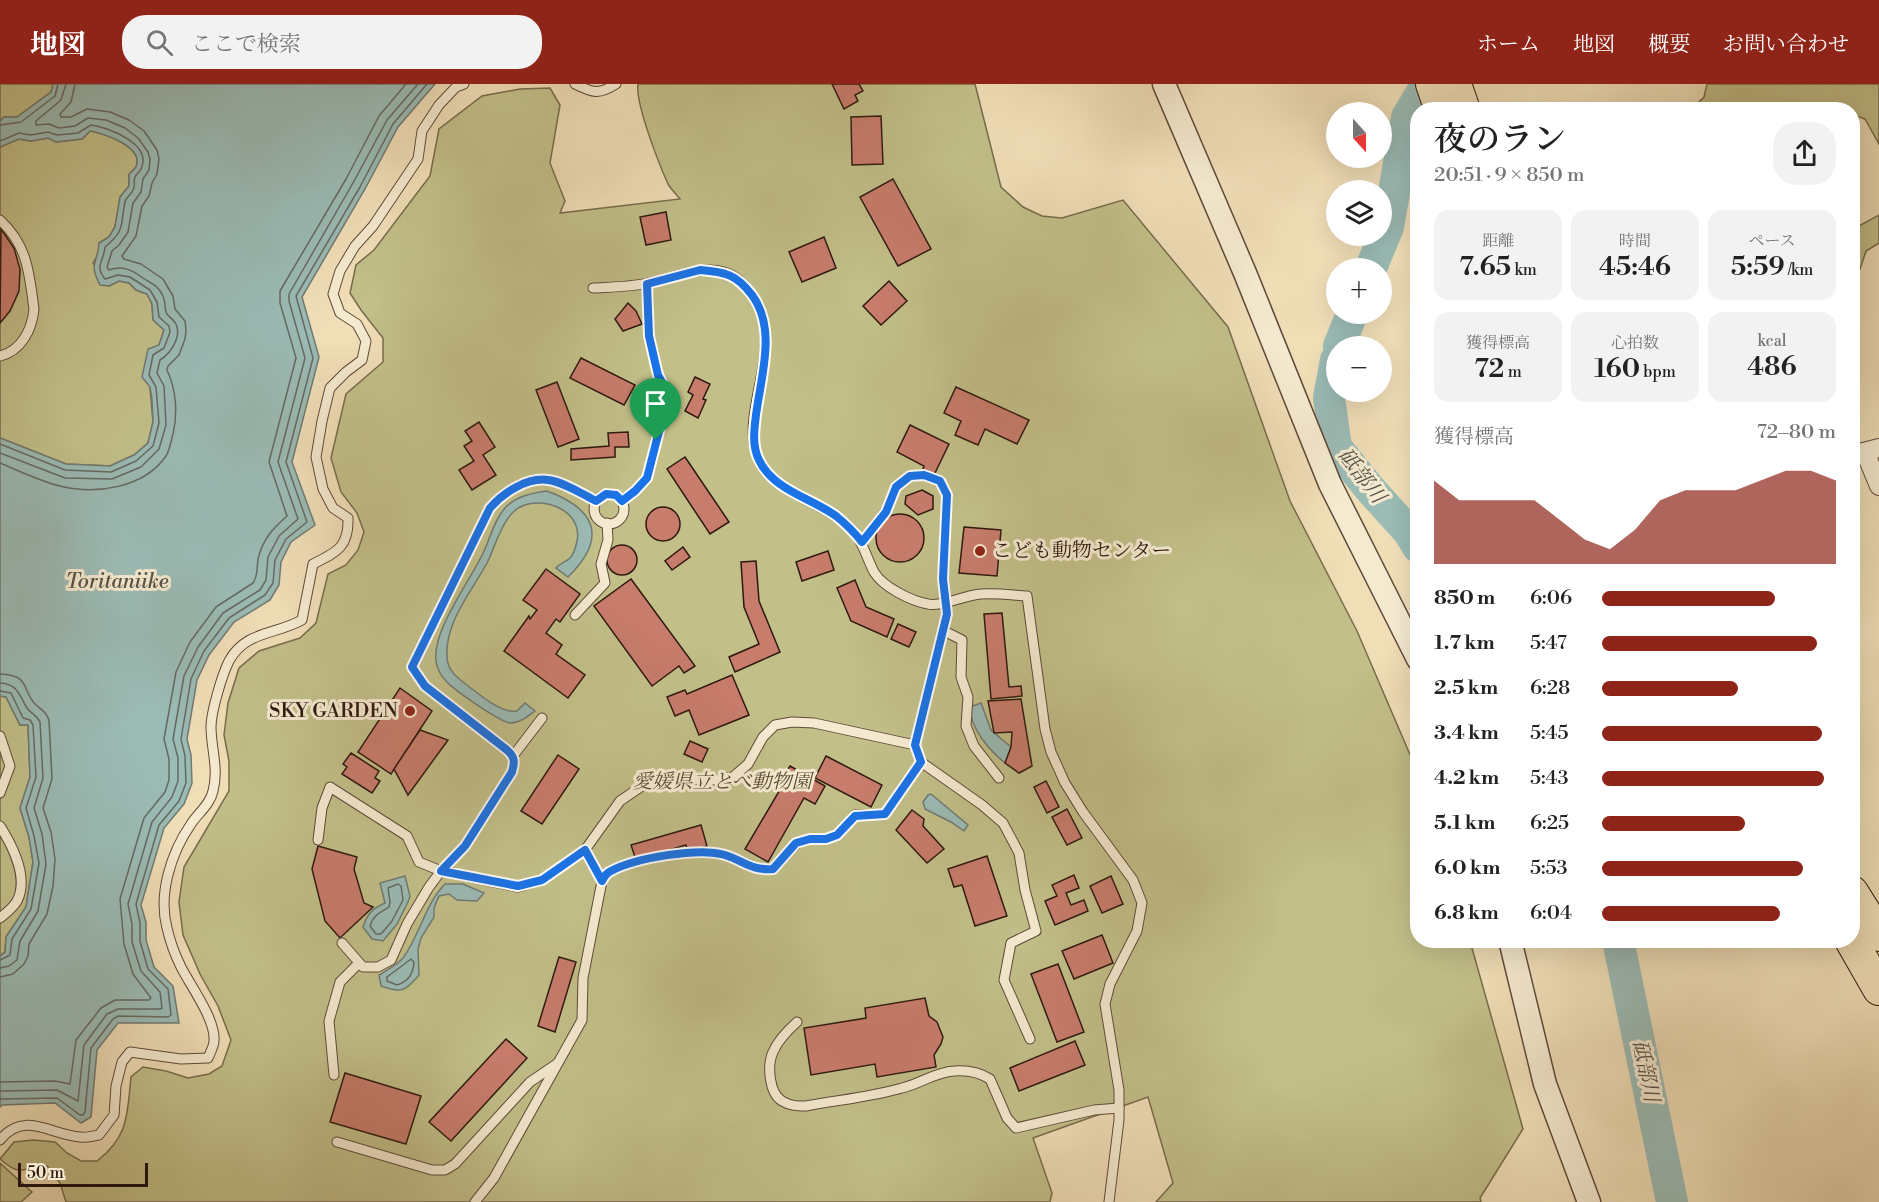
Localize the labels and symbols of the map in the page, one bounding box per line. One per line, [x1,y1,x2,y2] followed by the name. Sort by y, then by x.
[1326,102,1392,168] north arrow
[630,378,681,440] pin
[1331,443,1392,510] water label: 砥部川
[992,539,1171,564] place label: こども動物センター
[973,544,987,558] marker: こども動物センター
[65,569,169,595] water label: Toritaniike
[269,699,398,724] place label: SKY GARDEN
[403,704,417,718] marker: SKY GARDEN
[632,770,815,795] park label: 愛媛県立とべ動物園
[1626,1037,1665,1106] water label: 砥部川
[18,1160,148,1188] scale bar

